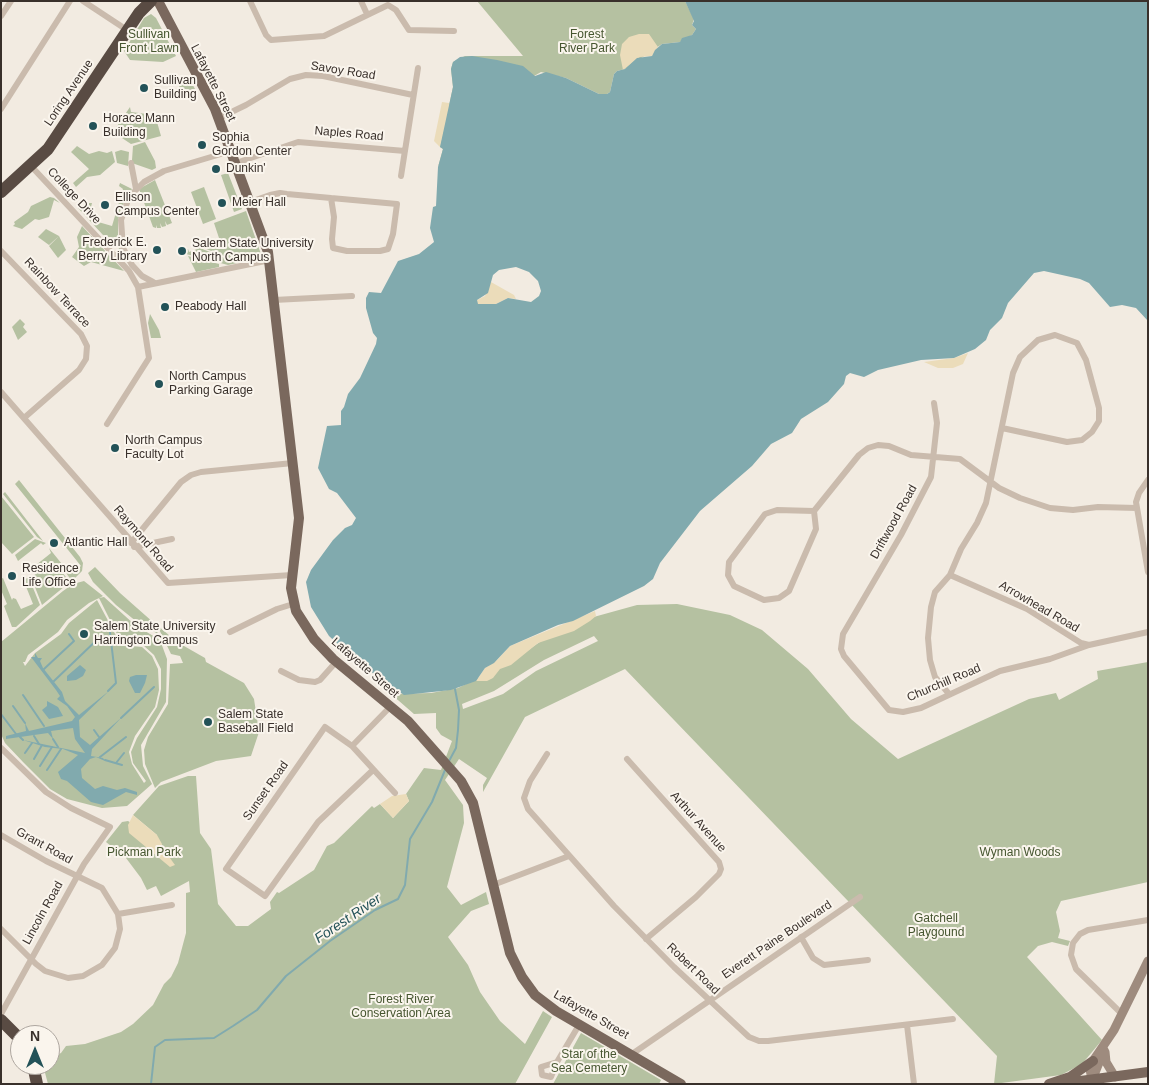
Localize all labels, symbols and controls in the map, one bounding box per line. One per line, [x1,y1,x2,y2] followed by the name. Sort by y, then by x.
[119,28,179,56] park label: Sullivan Front Lawn
[559,28,615,56] park label: Forest River Park
[187,42,239,124] street label: Lafayette Street
[41,57,97,129] street label: Loring Avenue
[310,59,376,83] street label: Savoy Road
[154,74,197,102] place label: Sullivan Building
[138,82,150,94] marker: Sullivan Building
[103,112,175,140] place label: Horace Mann Building
[87,120,99,132] marker: Horace Mann Building
[314,124,384,144] street label: Naples Road
[212,131,291,159] place label: Sophia Gordon Center
[196,139,208,151] marker: Sophia Gordon Center
[226,162,266,176] place label: Dunkin'
[210,163,222,175] marker: Dunkin'
[44,165,104,227] street label: College Drive
[115,191,199,219] place label: Ellison Campus Center
[232,196,286,210] place label: Meier Hall
[216,197,228,209] marker: Meier Hall
[99,199,111,211] marker: Ellison Campus Center
[78,236,147,264] place label: Frederick E. Berry Library
[192,237,313,265] place label: Salem State University North Campus
[151,244,163,256] marker: Frederick E. Berry Library
[176,245,188,257] marker: Salem State University North Campus
[21,255,93,331] street label: Rainbow Terrace
[175,300,246,314] place label: Peabody Hall
[159,301,171,313] marker: Peabody Hall
[169,370,253,398] place label: North Campus Parking Garage
[153,378,165,390] marker: North Campus Parking Garage
[125,434,202,462] place label: North Campus Faculty Lot
[109,442,121,454] marker: North Campus Faculty Lot
[868,482,920,562] street label: Driftwood Road
[110,503,176,575] street label: Raymond Road
[64,536,127,550] place label: Atlantic Hall
[48,537,60,549] marker: Atlantic Hall
[22,562,79,590] place label: Residence Life Office
[6,570,18,582] marker: Residence Life Office
[996,578,1082,636] street label: Arrowhead Road
[94,620,215,648] place label: Salem State University Harrington Campus
[78,628,90,640] marker: Salem State University Harrington Campus
[328,635,402,701] street label: Lafayette Street
[905,661,983,705] street label: Churchill Road
[218,708,293,736] place label: Salem State Baseball Field
[202,716,214,728] marker: Salem State Baseball Field
[240,758,292,824] street label: Sunset Road
[667,789,729,855] street label: Arthur Avenue
[13,825,75,867] street label: Grant Road
[107,846,181,860] park label: Pickman Park
[979,846,1061,860] park label: Wyman Woods
[20,879,66,947] street label: Lincoln Road
[312,891,384,947] water label: Forest River
[719,898,835,982] street label: Everett Paine Boulevard
[908,912,964,940] park label: Gatchell Playgound
[664,940,722,998] street label: Robert Road
[551,988,631,1042] street label: Lafayette Street
[351,993,451,1021] park label: Forest River Conservation Area
[10,1025,60,1075] north arrow
[30,1028,40,1044] text: N
[551,1048,627,1076] park label: Star of the Sea Cemetery

